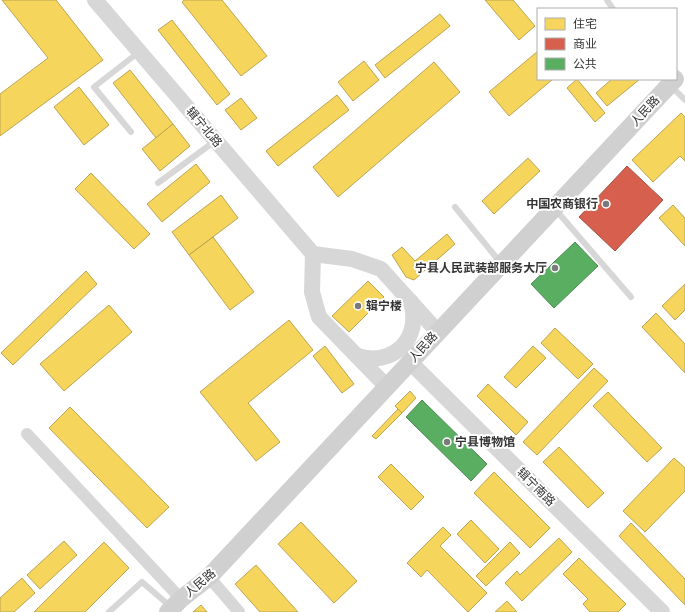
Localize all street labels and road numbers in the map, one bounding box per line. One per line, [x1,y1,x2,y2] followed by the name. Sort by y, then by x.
[628,93,662,129] street label: 人民路
[183,104,225,150] street label: 辑宁北路
[406,329,440,365] street label: 人民路
[514,465,558,509] street label: 辑宁南路
[182,566,218,600] street label: 人民路

